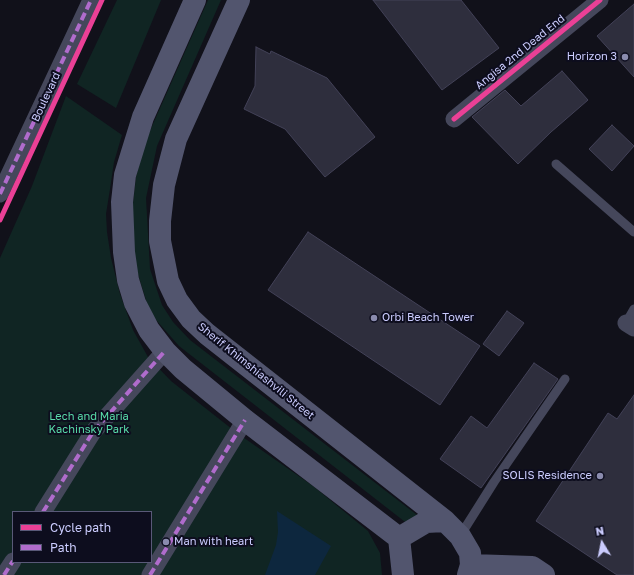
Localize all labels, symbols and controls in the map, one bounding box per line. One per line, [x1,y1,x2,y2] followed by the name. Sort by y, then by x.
[473,12,567,92] street label: Angisa 2nd Dead End
[567,50,617,64] place label: Horizon 3
[620,52,630,62] marker: Horizon 3
[29,70,63,124] street label: Boulevard
[382,311,474,325] place label: Orbi Beach Tower
[369,313,379,323] marker: Orbi Beach Tower
[195,320,317,422] street label: Sherif Khimshiashvili Street
[48,410,130,436] park label: Lech and Maria Kachinsky Park
[502,469,592,483] place label: SOLIS Residence
[595,471,605,481] marker: SOLIS Residence
[12,511,152,563] legend
[50,520,111,535] text: Cycle path
[582,523,622,563] north arrow
[595,524,605,538] text: N
[174,535,253,549] place label: Man with heart
[161,537,171,547] marker: Man with heart
[50,540,77,555] text: Path

